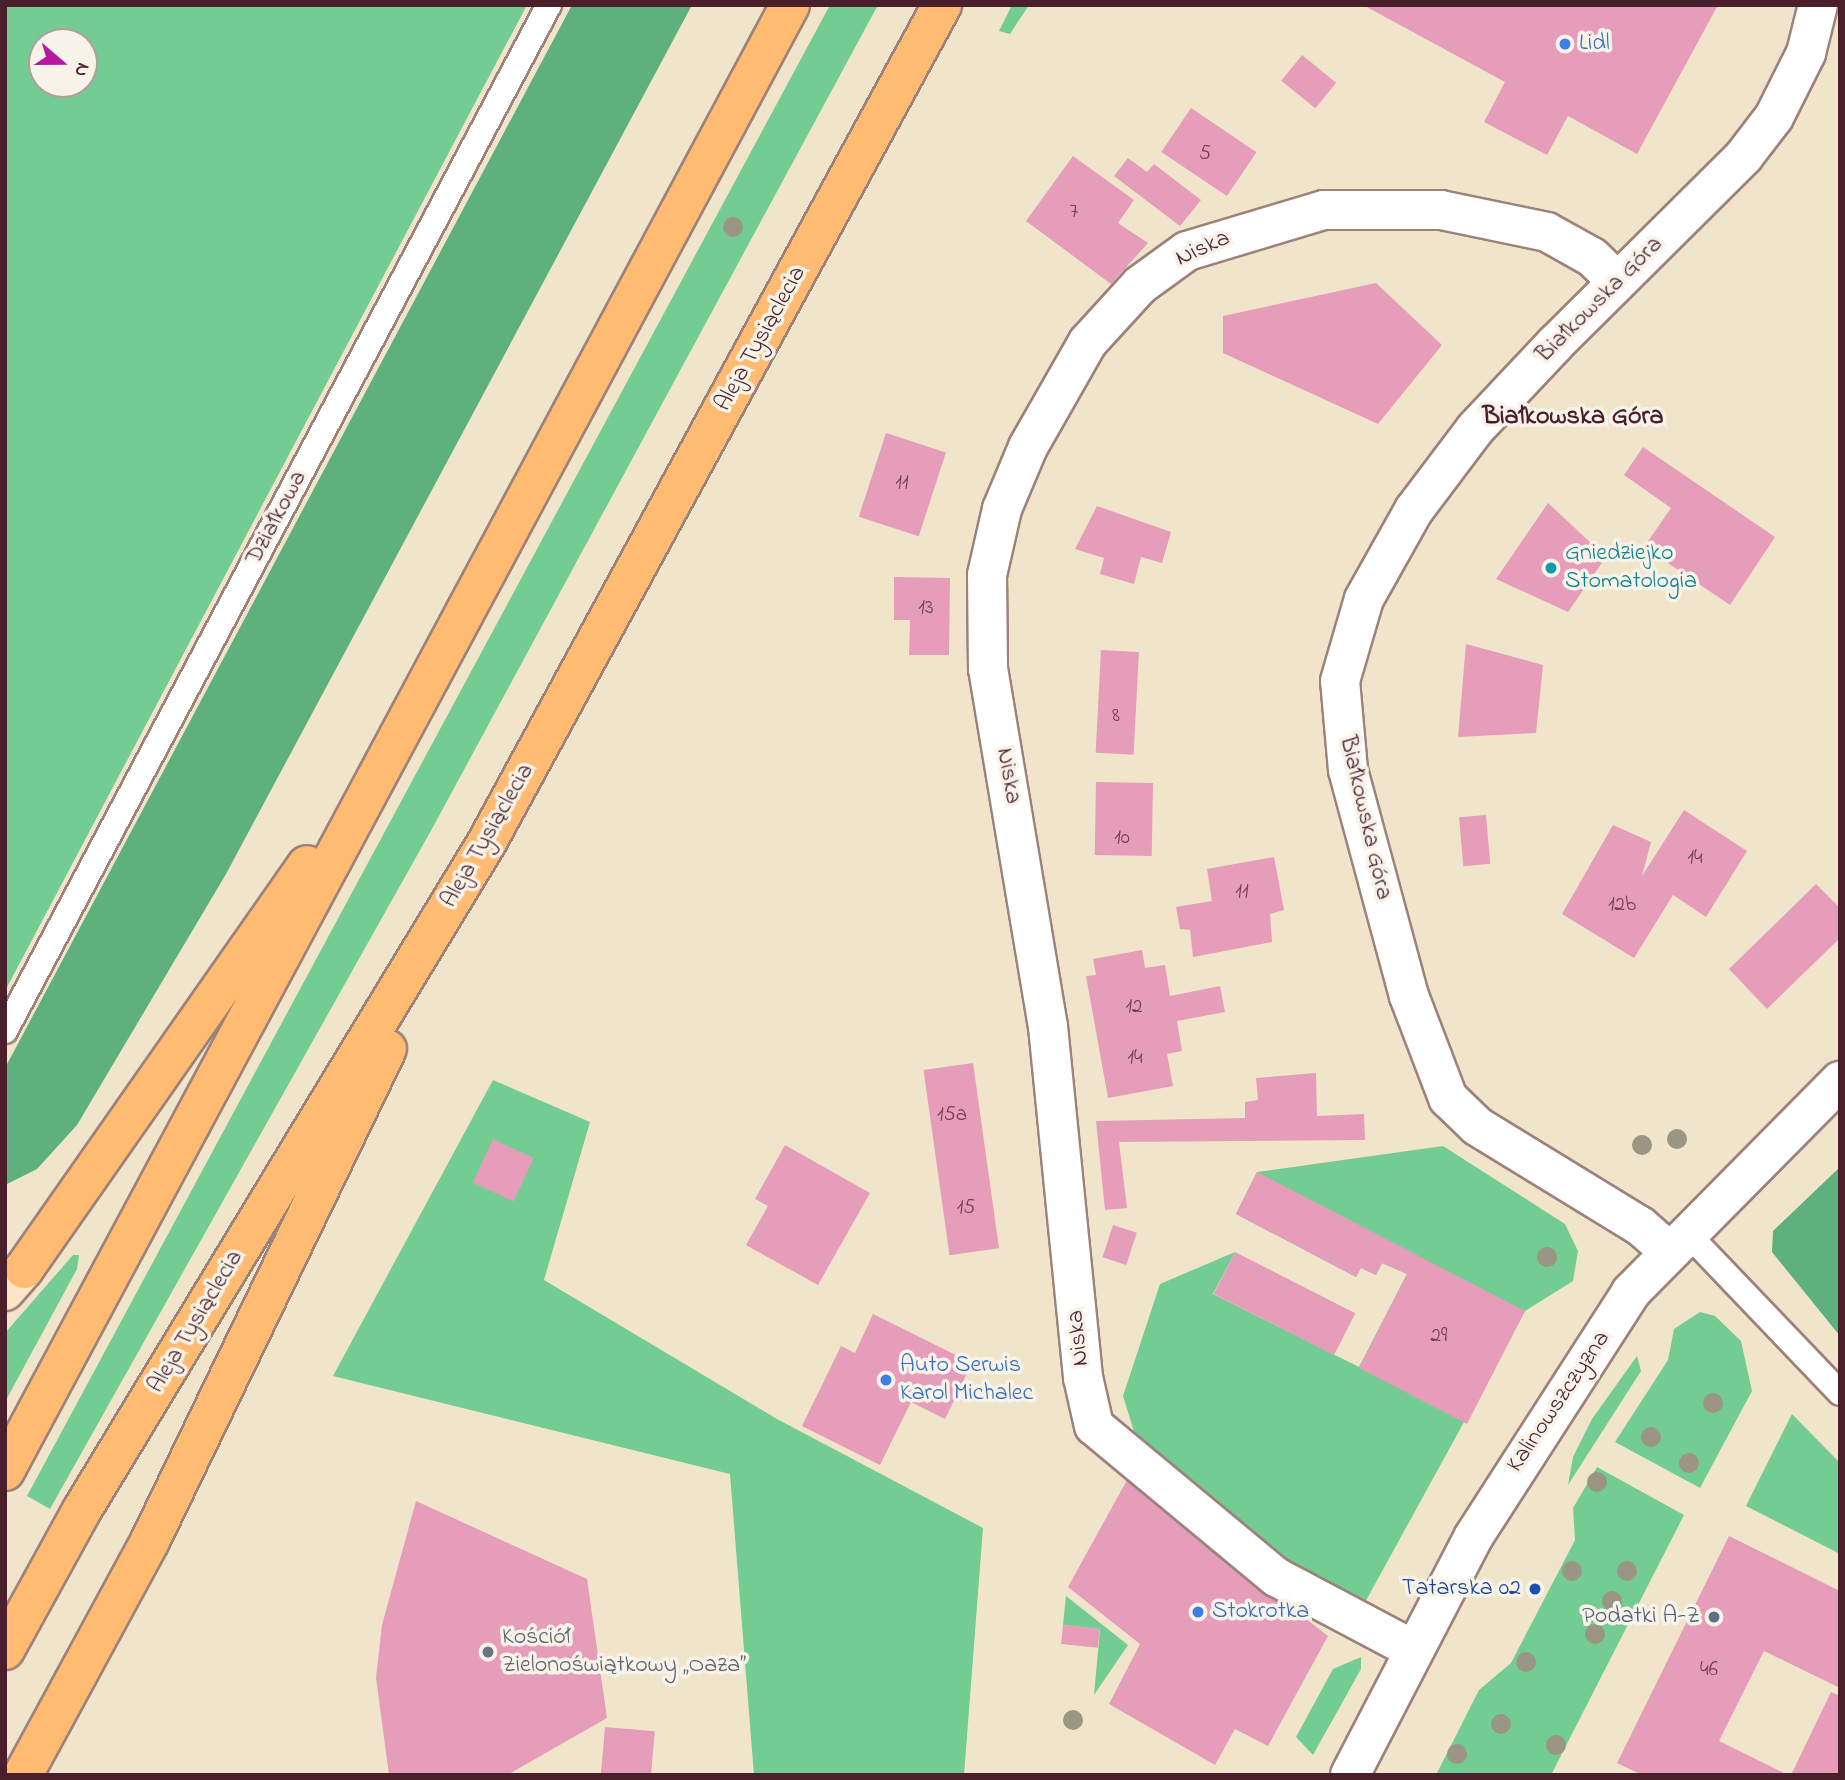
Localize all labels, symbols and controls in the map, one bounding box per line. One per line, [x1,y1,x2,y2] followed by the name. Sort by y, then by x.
[28,28,98,98] north arrow
[1579,30,1610,58] place label: Lidl
[1557,36,1573,52] marker: Lidl
[66,59,96,80] text: N
[1199,141,1211,167] house number: 5
[1070,199,1078,225] house number: 7
[1171,224,1235,274] street label: Niska
[1531,231,1669,369] street label: Białkowska Góra
[709,261,813,417] street label: Aleja Tysiąclecia
[1482,402,1664,434] district label: Białkowska Góra
[240,466,314,570] street label: Działkowa
[895,470,909,496] house number: 11
[1565,540,1697,596] place label: Gniedziejko Stomatologia
[1543,560,1559,576] marker: Gniedziejko Stomatologia
[918,595,934,621] house number: 13
[1112,703,1120,729] house number: 8
[1332,733,1398,903] street label: Białkowska Góra
[989,746,1027,806] street label: Niska
[435,759,541,913] street label: Aleja Tysiąclecia
[1114,825,1130,851] house number: 10
[1687,845,1703,871] house number: 14
[1235,879,1249,905] house number: 11
[1608,892,1636,918] house number: 12b
[1125,994,1143,1020] house number: 12
[1127,1045,1143,1071] house number: 14
[937,1102,967,1128] house number: 15a
[957,1195,975,1221] house number: 15
[142,1245,250,1399] street label: Aleja Tysiąclecia
[1062,1309,1096,1367] street label: Niska
[1431,1323,1447,1349] house number: 29
[1501,1326,1617,1478] street label: Kalinowszczyzna
[900,1352,1033,1408] place label: Auto Serwis Karol Michalec
[878,1372,894,1388] marker: Auto Serwis Karol Michalec
[1402,1575,1521,1603] place label: Tatarska 02
[1527,1581,1543,1597] marker: Tatarska 02
[1212,1598,1309,1626] place label: Stokrotka
[1582,1603,1700,1631] place label: Podatki A-Z
[1190,1604,1206,1620] marker: Stokrotka
[1706,1609,1722,1625] marker: Podatki A-Z
[502,1624,746,1680] place label: Kościół Zielonoświątkowy „Oaza”
[480,1644,496,1660] marker: Kościół Zielonoświątkowy „Oaza”
[1700,1657,1718,1683] house number: 46

